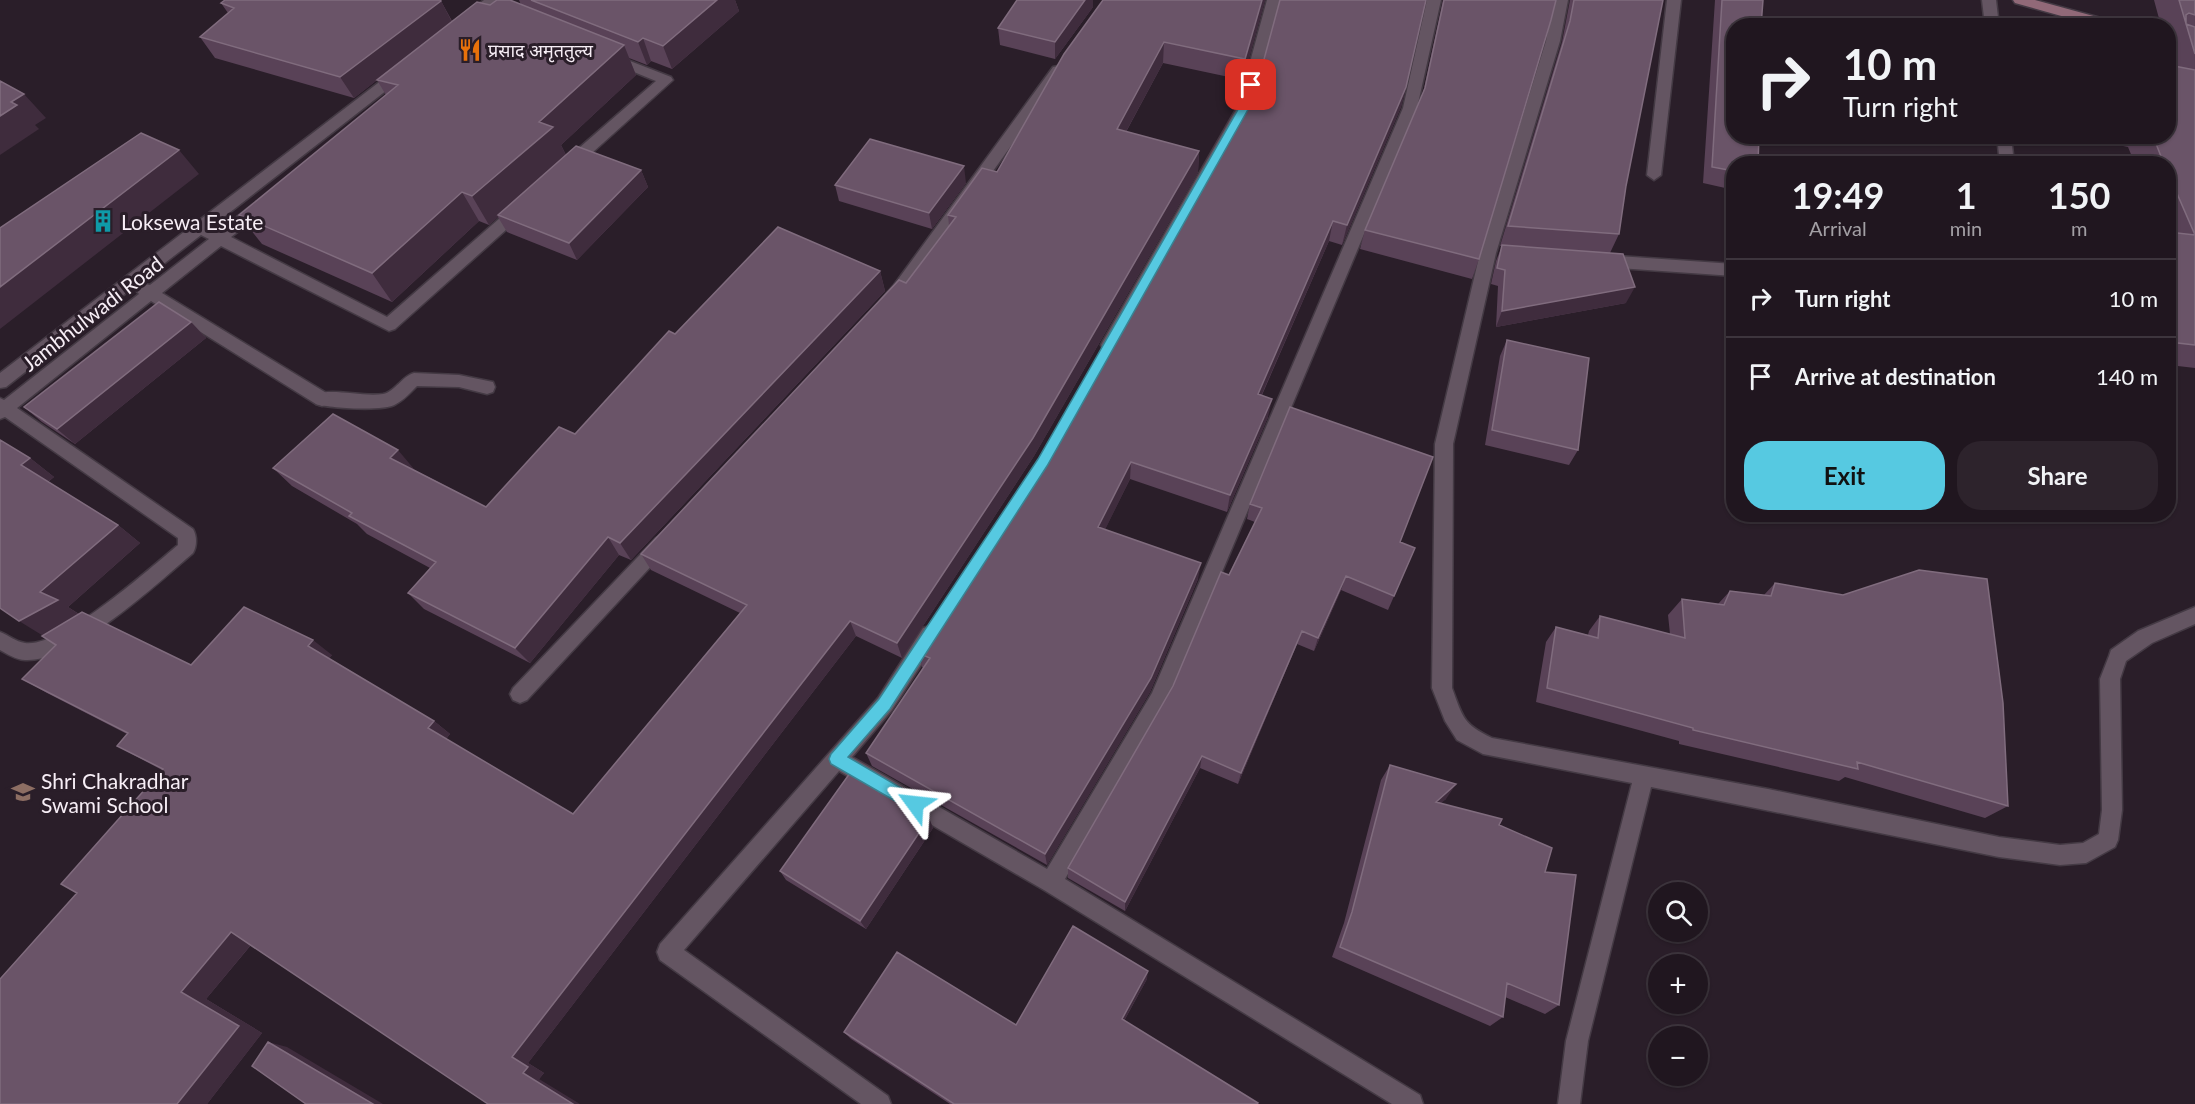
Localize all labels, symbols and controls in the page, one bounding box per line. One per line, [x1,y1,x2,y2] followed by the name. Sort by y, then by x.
[457,37,483,63] restaurant icon: प्रसाद अमृततुल्य
[488,39,593,63] place label: प्रसाद अमृततुल्य
[1843,39,1937,89] text: 10 m
[1744,42,1822,120] icon: right
[1225,59,1276,110] pin
[1234,68,1267,101] icon: arrive
[1843,90,1958,123] text: Turn right
[1792,173,1884,217] text: 19:49
[1956,173,1977,217] text: 1
[2048,173,2110,217] text: 150
[90,208,116,234] building icon: Loksewa Estate
[121,209,263,234] place label: Loksewa Estate
[1809,216,1867,240] text: Arrival
[1950,216,1982,240] text: min
[2071,216,2087,240] text: m
[17,250,167,376] street label: Jambhulwadi Road
[1744,282,1777,315] icon: right
[1795,285,1890,312] text: Turn right
[2109,285,2158,312] text: 10 m
[1744,360,1777,393] icon: arrive
[1795,363,1996,390] text: Arrive at destination
[2096,363,2158,390] text: 140 m
[1744,441,1945,510] button: Exit
[1957,441,2158,510] button: Share
[41,768,189,817] place label: Shri Chakradhar Swami School
[883,772,947,836] position arrow
[10,779,36,805] school or university icon: Shri Chakradhar Swami School
[1648,882,1708,1086] map controls
[1648,882,1708,942] button: search
[1648,954,1708,1014] button: +
[1648,1026,1708,1086] button: −

